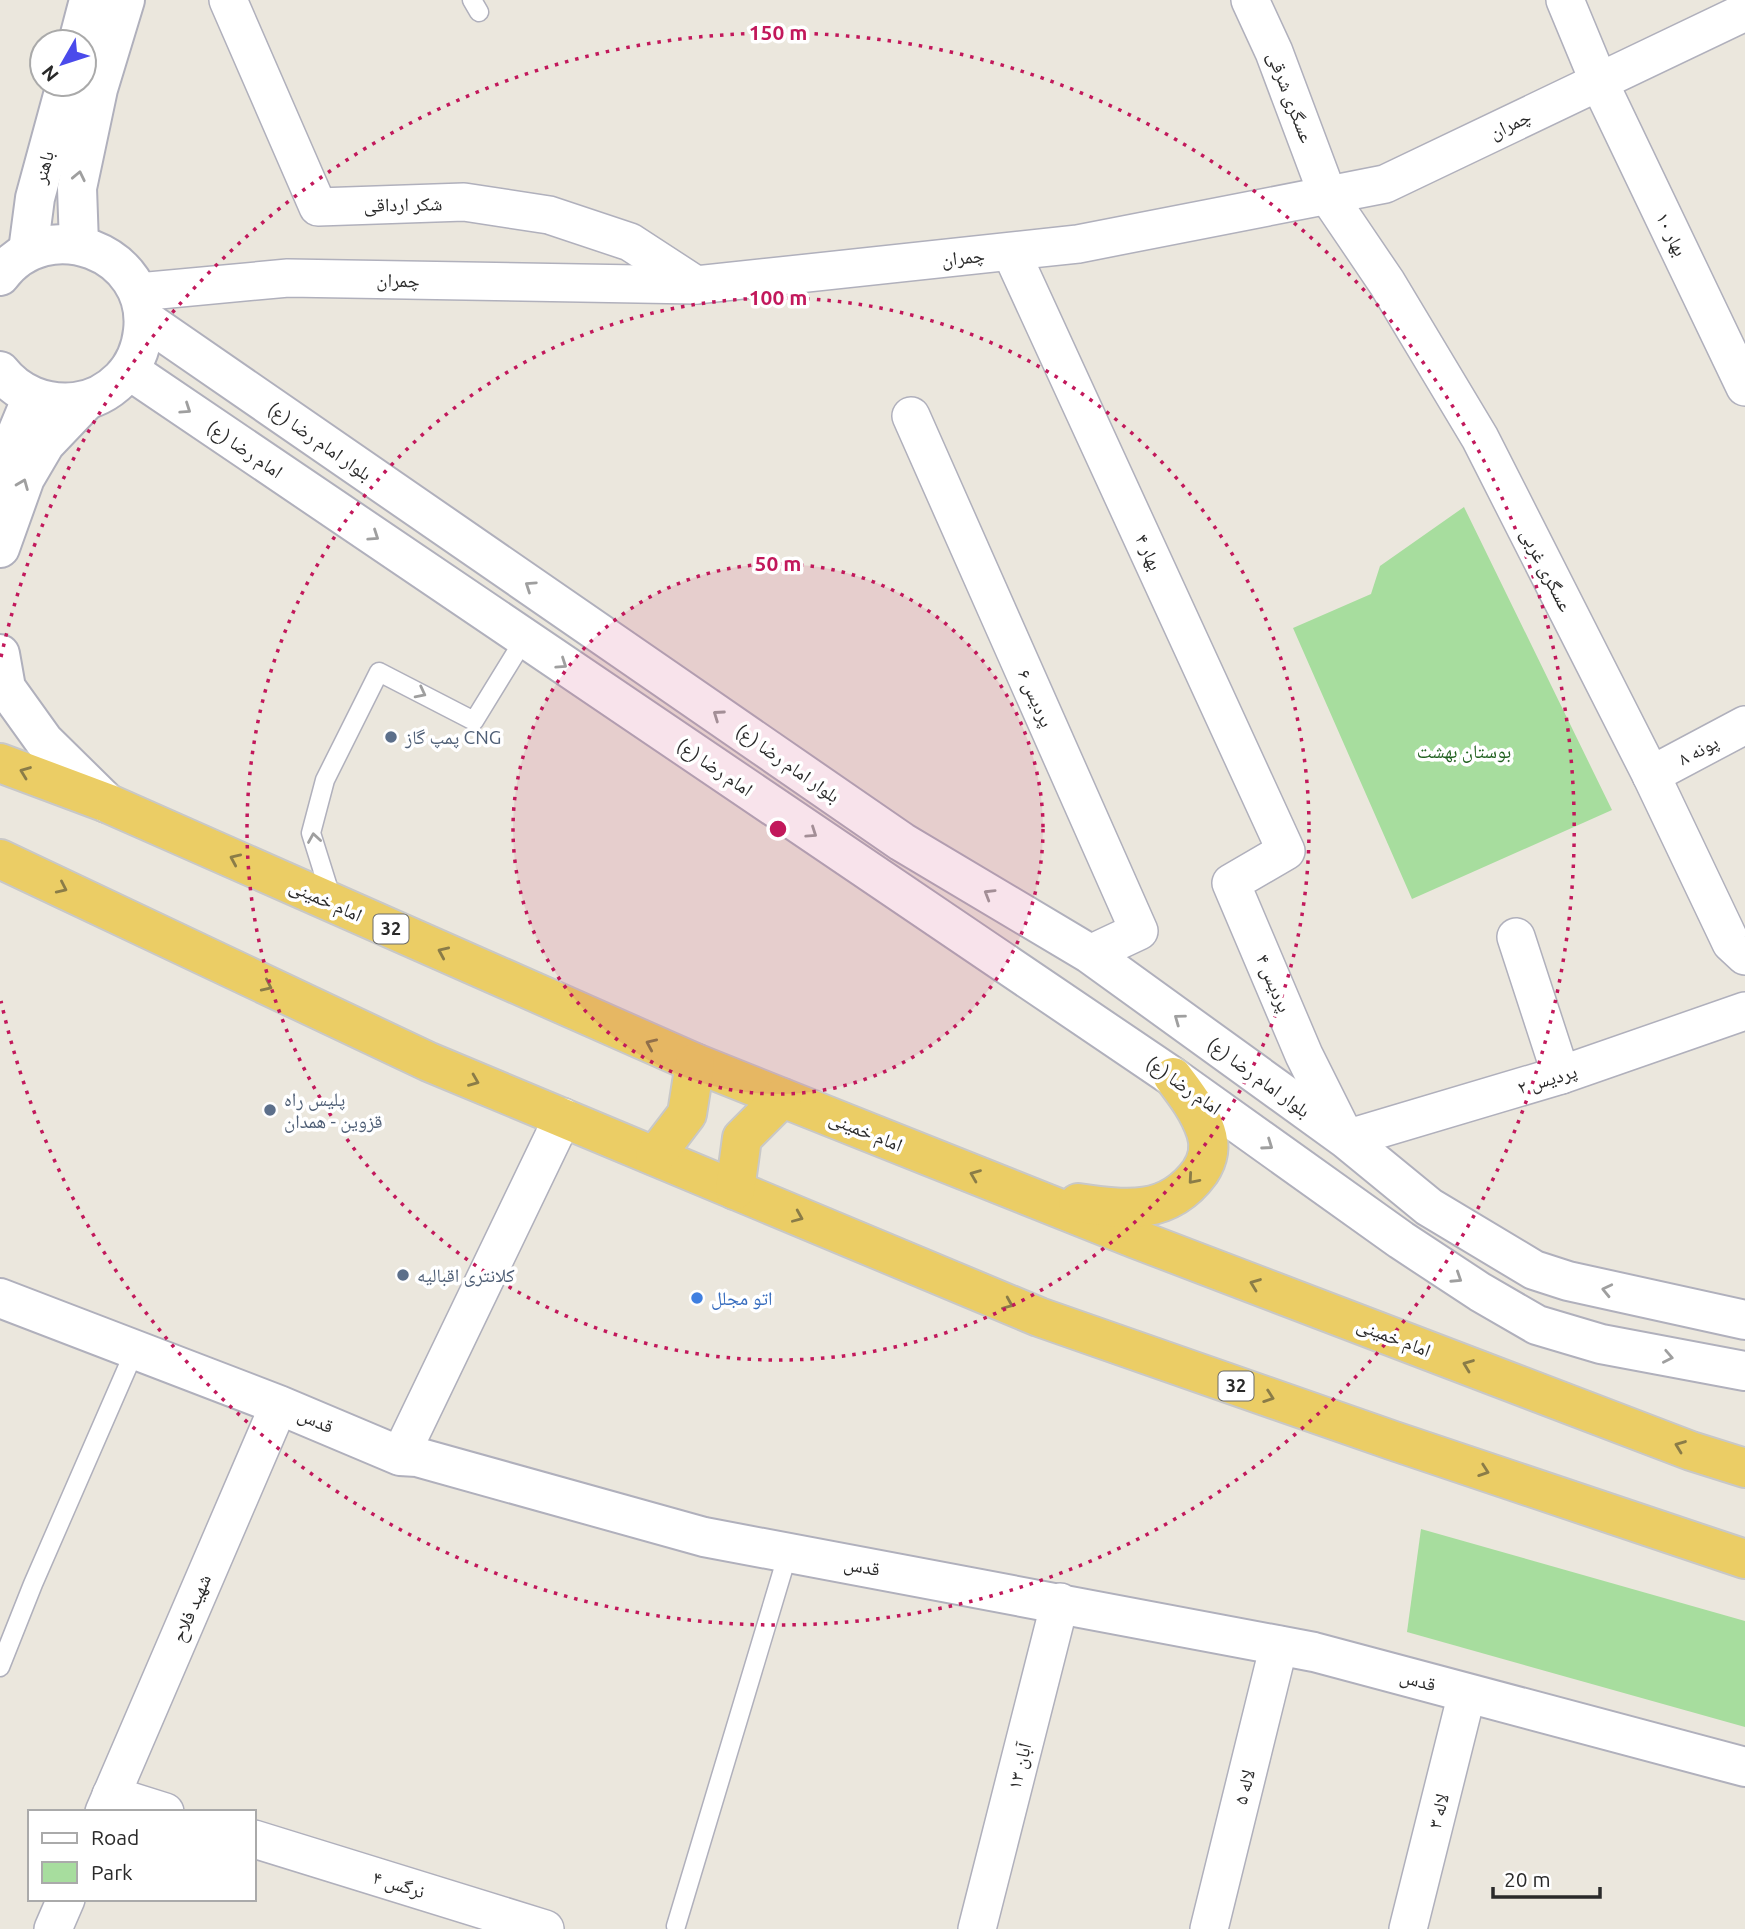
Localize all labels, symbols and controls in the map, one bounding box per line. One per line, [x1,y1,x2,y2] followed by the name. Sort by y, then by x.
[749,20,807,44] text: 150 m
[28,28,98,98] north arrow
[1263,48,1319,146] street label: عسگری شرقی
[37,61,63,86] text: N
[1486,105,1535,144] street label: چمران
[28,148,59,187] street label: باهنر
[71,170,86,182] one-way arrow
[364,192,442,217] street label: شکر ارداقی
[1651,208,1692,260] street label: بهار ۱۰
[940,244,986,271] street label: چمران
[376,269,420,292] street label: چمران
[749,285,807,309] text: 100 m
[262,397,376,487] street label: بلوار امام رضا (ع)
[178,401,191,413] one-way arrow
[201,416,287,485] street label: امام رضا (ع)
[15,479,29,491] one-way arrow
[1516,525,1577,616] street label: عسگری غربی
[366,528,379,540] one-way arrow
[1130,530,1167,574] street label: بهار ۴
[755,551,801,575] text: 50 m
[525,582,538,594] one-way arrow
[555,656,568,669] one-way arrow
[1013,666,1058,731] street label: پردیس ۶
[414,685,426,699] one-way arrow
[713,711,726,723] one-way arrow
[730,719,844,809] street label: بلوار امام رضا (ع)
[404,726,501,749] place label: پمپ گاز CNG
[383,729,399,745] marker: پمپ گاز CNG
[1674,730,1722,771] street label: پونه ۸
[671,734,757,803] street label: امام رضا (ع)
[1417,740,1511,763] park label: بوستان بهشت
[19,766,31,780] one-way arrow
[766,817,790,841] centre of rings
[804,824,817,837] one-way arrow
[307,832,322,844] one-way arrow
[230,854,242,868] one-way arrow
[285,874,366,928] street label: امام خمینی
[54,880,67,894] one-way arrow
[984,889,997,902] one-way arrow
[374,914,408,944] road number: 32
[438,946,450,960] one-way arrow
[1251,951,1296,1016] street label: پردیس ۴
[260,977,272,991] one-way arrow
[1174,1015,1187,1027] one-way arrow
[1202,1032,1315,1124] street label: بلوار امام رضا (ع)
[646,1038,658,1052] one-way arrow
[1141,1051,1226,1121] street label: امام رضا (ع)
[1515,1060,1580,1100] street label: پردیس ۲
[467,1072,479,1086] one-way arrow
[284,1088,383,1133] place label: پلیس راه قزوین - همدان
[262,1102,278,1118] marker: پلیس راه قزوین - همدان
[825,1106,906,1158] street label: امام خمینی
[1260,1137,1273,1149] one-way arrow
[969,1169,981,1183] one-way arrow
[1189,1171,1202,1183] one-way arrow
[792,1208,804,1222] one-way arrow
[417,1264,515,1287] place label: کلانتری اقبالیه
[395,1267,411,1283] marker: کلانتری اقبالیه
[1450,1269,1463,1282] one-way arrow
[1250,1278,1262,1292] one-way arrow
[1601,1283,1613,1298] one-way arrow
[711,1287,772,1310] place label: اتو مجلل
[689,1290,705,1306] marker: اتو مجلل
[1001,1296,1013,1310] one-way arrow
[1353,1313,1434,1364] street label: امام خمینی
[1662,1349,1674,1364] one-way arrow
[1462,1360,1474,1374] one-way arrow
[1218,1372,1254,1400] road number: 32
[1262,1389,1274,1403] one-way arrow
[295,1403,337,1438] street label: قدس
[1675,1441,1687,1455] one-way arrow
[1477,1463,1489,1477] one-way arrow
[842,1552,882,1581] street label: قدس
[167,1571,216,1646] street label: شهید فلاح
[1397,1665,1438,1696] street label: قدس
[1003,1739,1037,1792] street label: ۱۳ آبان
[1229,1767,1259,1807] street label: لاله ۵
[1423,1791,1453,1831] street label: لاله ۳
[28,1810,256,1901] legend
[91,1825,139,1849] text: Road
[1493,1856,1600,1900] scale bar
[91,1860,133,1884] text: Park
[370,1866,428,1903] street label: نرگس ۴
[1504,1867,1551,1891] text: 20 m

